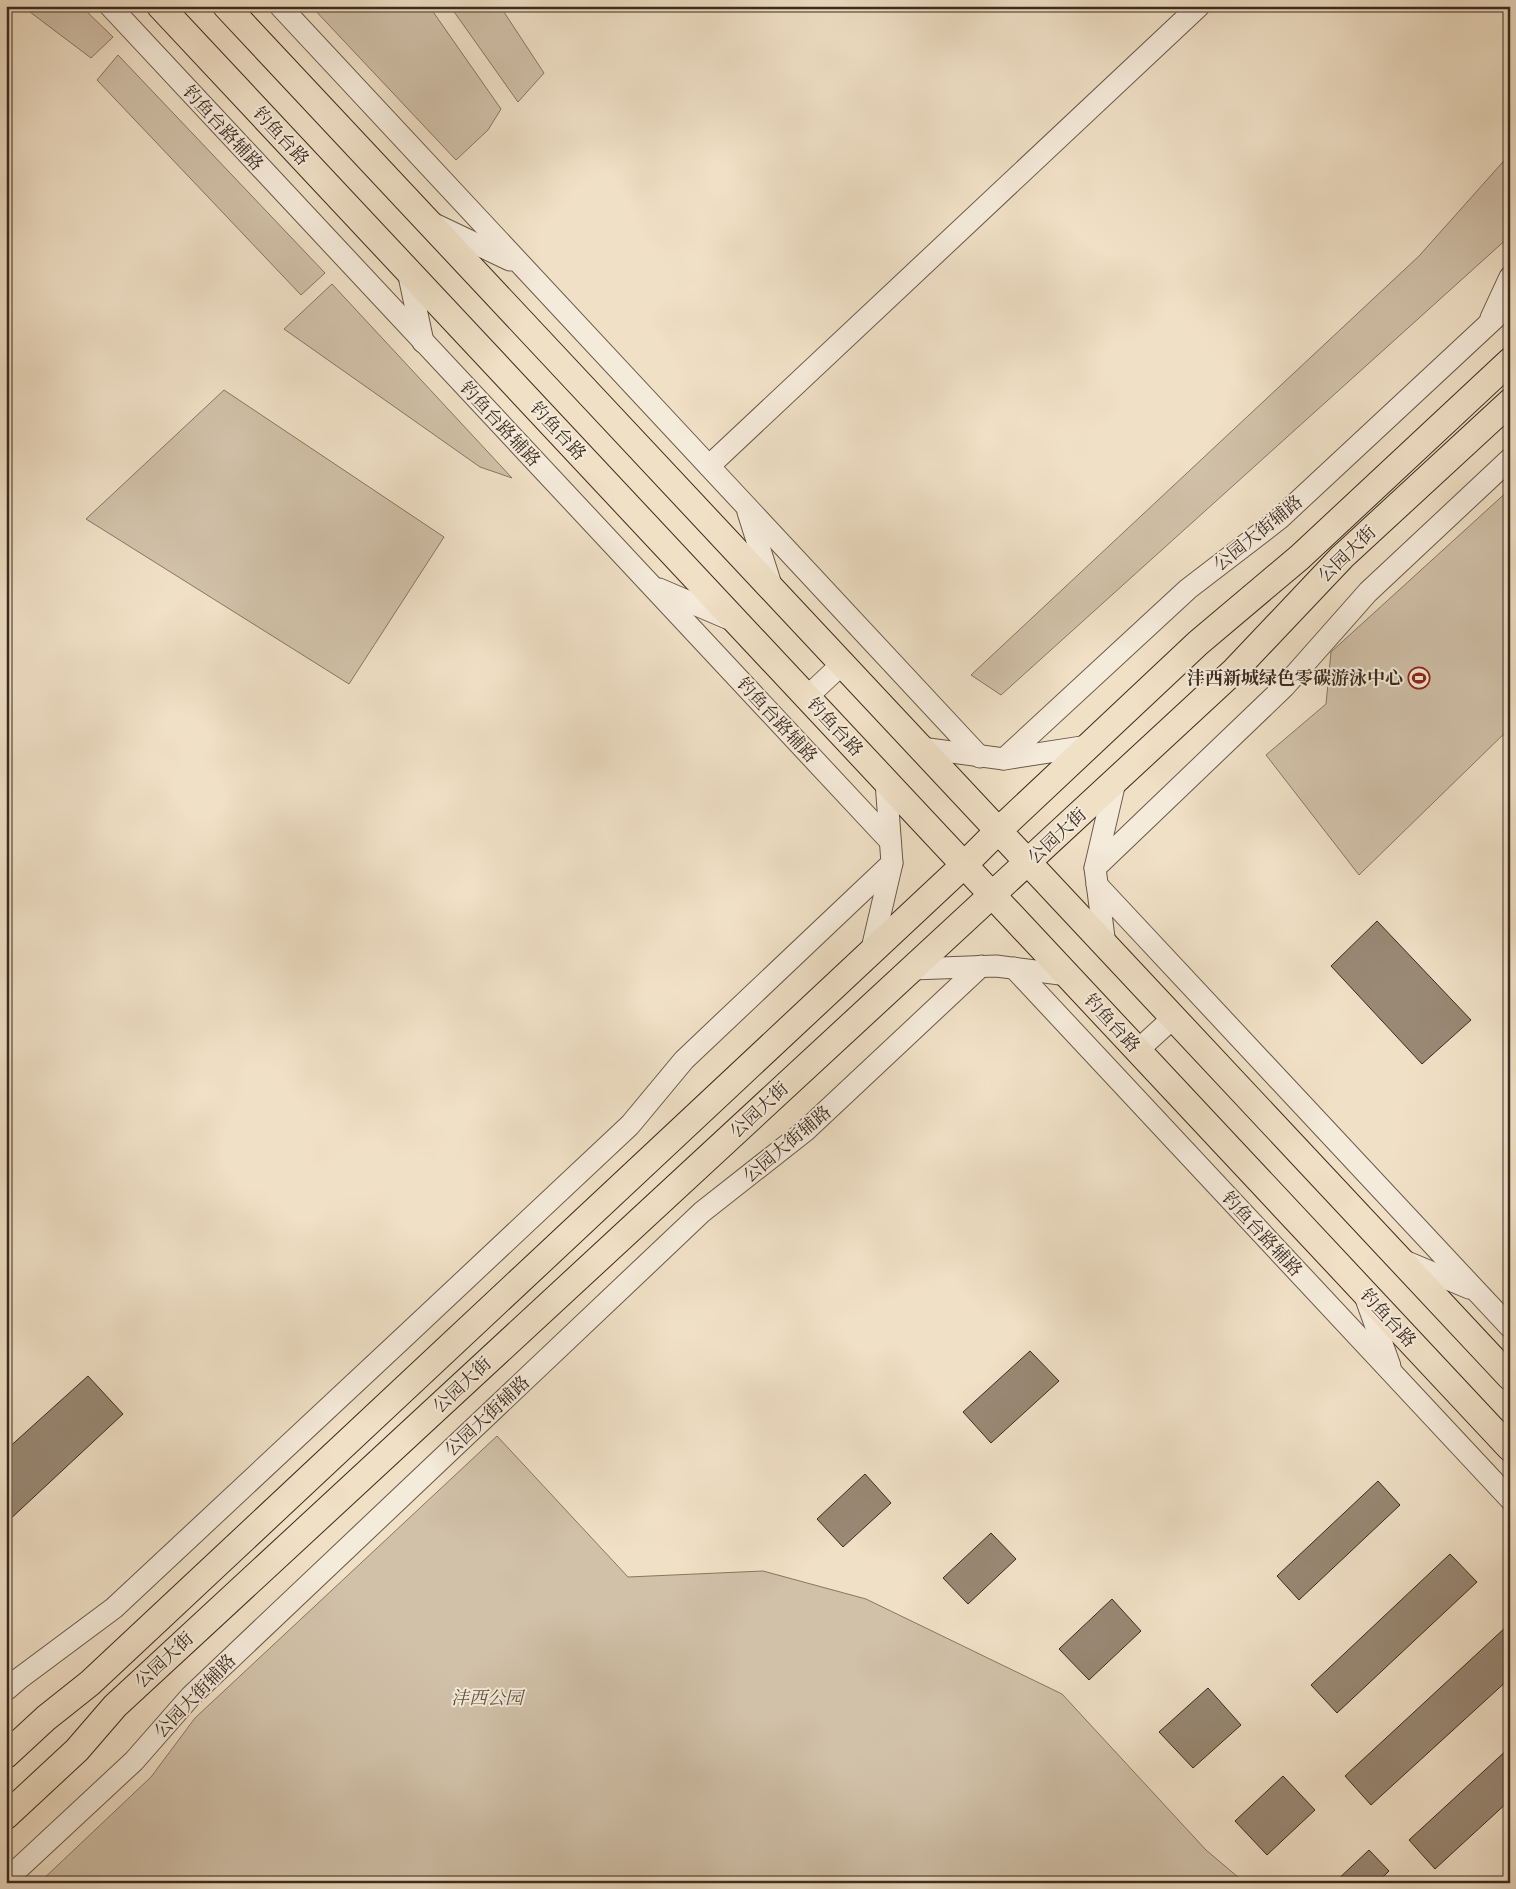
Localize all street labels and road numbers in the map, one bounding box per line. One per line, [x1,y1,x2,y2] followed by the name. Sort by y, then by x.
[177,81,268,176] street label: 钓鱼台路辅路
[248,102,314,171] street label: 钓鱼台路
[454,377,545,472] street label: 钓鱼台路辅路
[525,397,591,466] street label: 钓鱼台路
[1209,490,1308,576] street label: 公园大街辅路
[1313,521,1381,588] street label: 公园大街
[731,673,822,768] street label: 钓鱼台路辅路
[802,693,868,762] street label: 钓鱼台路
[1023,803,1092,869] street label: 公园大街
[1079,989,1145,1058] street label: 钓鱼台路
[725,1077,794,1143] street label: 公园大街
[739,1101,836,1188] street label: 公园大街辅路
[1216,1187,1307,1282] street label: 钓鱼台路辅路
[1355,1284,1421,1353] street label: 钓鱼台路
[428,1352,497,1418] street label: 公园大街
[440,1371,535,1462] street label: 公园大街辅路
[130,1627,199,1693] street label: 公园大街
[150,1650,241,1743] street label: 公园大街辅路

